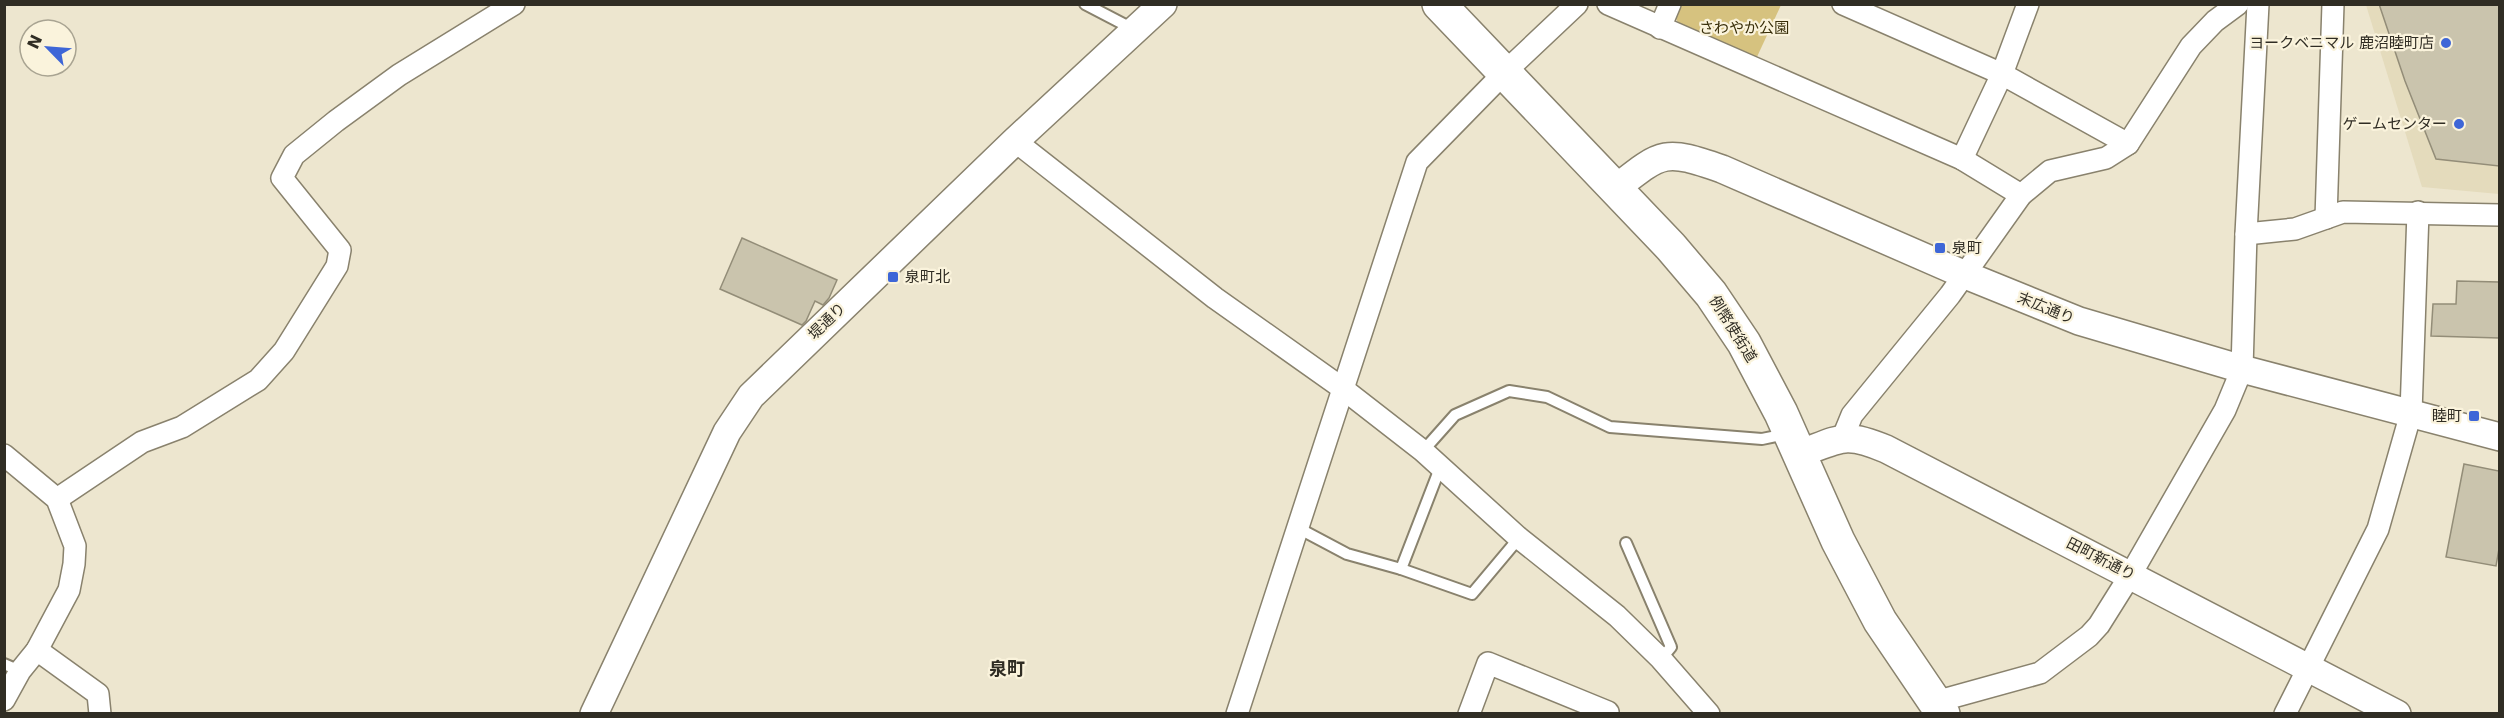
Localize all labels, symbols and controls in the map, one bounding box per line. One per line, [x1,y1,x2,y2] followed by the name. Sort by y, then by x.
[18,18,78,78] north arrow
[1699,19,1789,37] park label: さわやか公園
[23,32,46,52] text: N
[2249,34,2434,52] place label: ヨークベニマル 鹿沼睦町店
[2439,36,2453,50] marker: ヨークベニマル 鹿沼睦町店
[2342,115,2447,133] place label: ゲームセンター
[2452,117,2466,131] marker: ゲームセンター
[1952,239,1982,257] place label: 泉町
[1933,241,1947,255] marker: 泉町
[905,268,950,286] place label: 泉町北
[886,270,900,284] marker: 泉町北
[2015,288,2077,328] street label: 末広通り
[1705,292,1761,366] street label: 例幣使街道
[805,299,849,343] street label: 堤通り
[2432,407,2462,425] place label: 睦町
[2467,409,2481,423] marker: 睦町
[2063,534,2139,584] street label: 田町新通り
[989,658,1025,679] district label: 泉町

